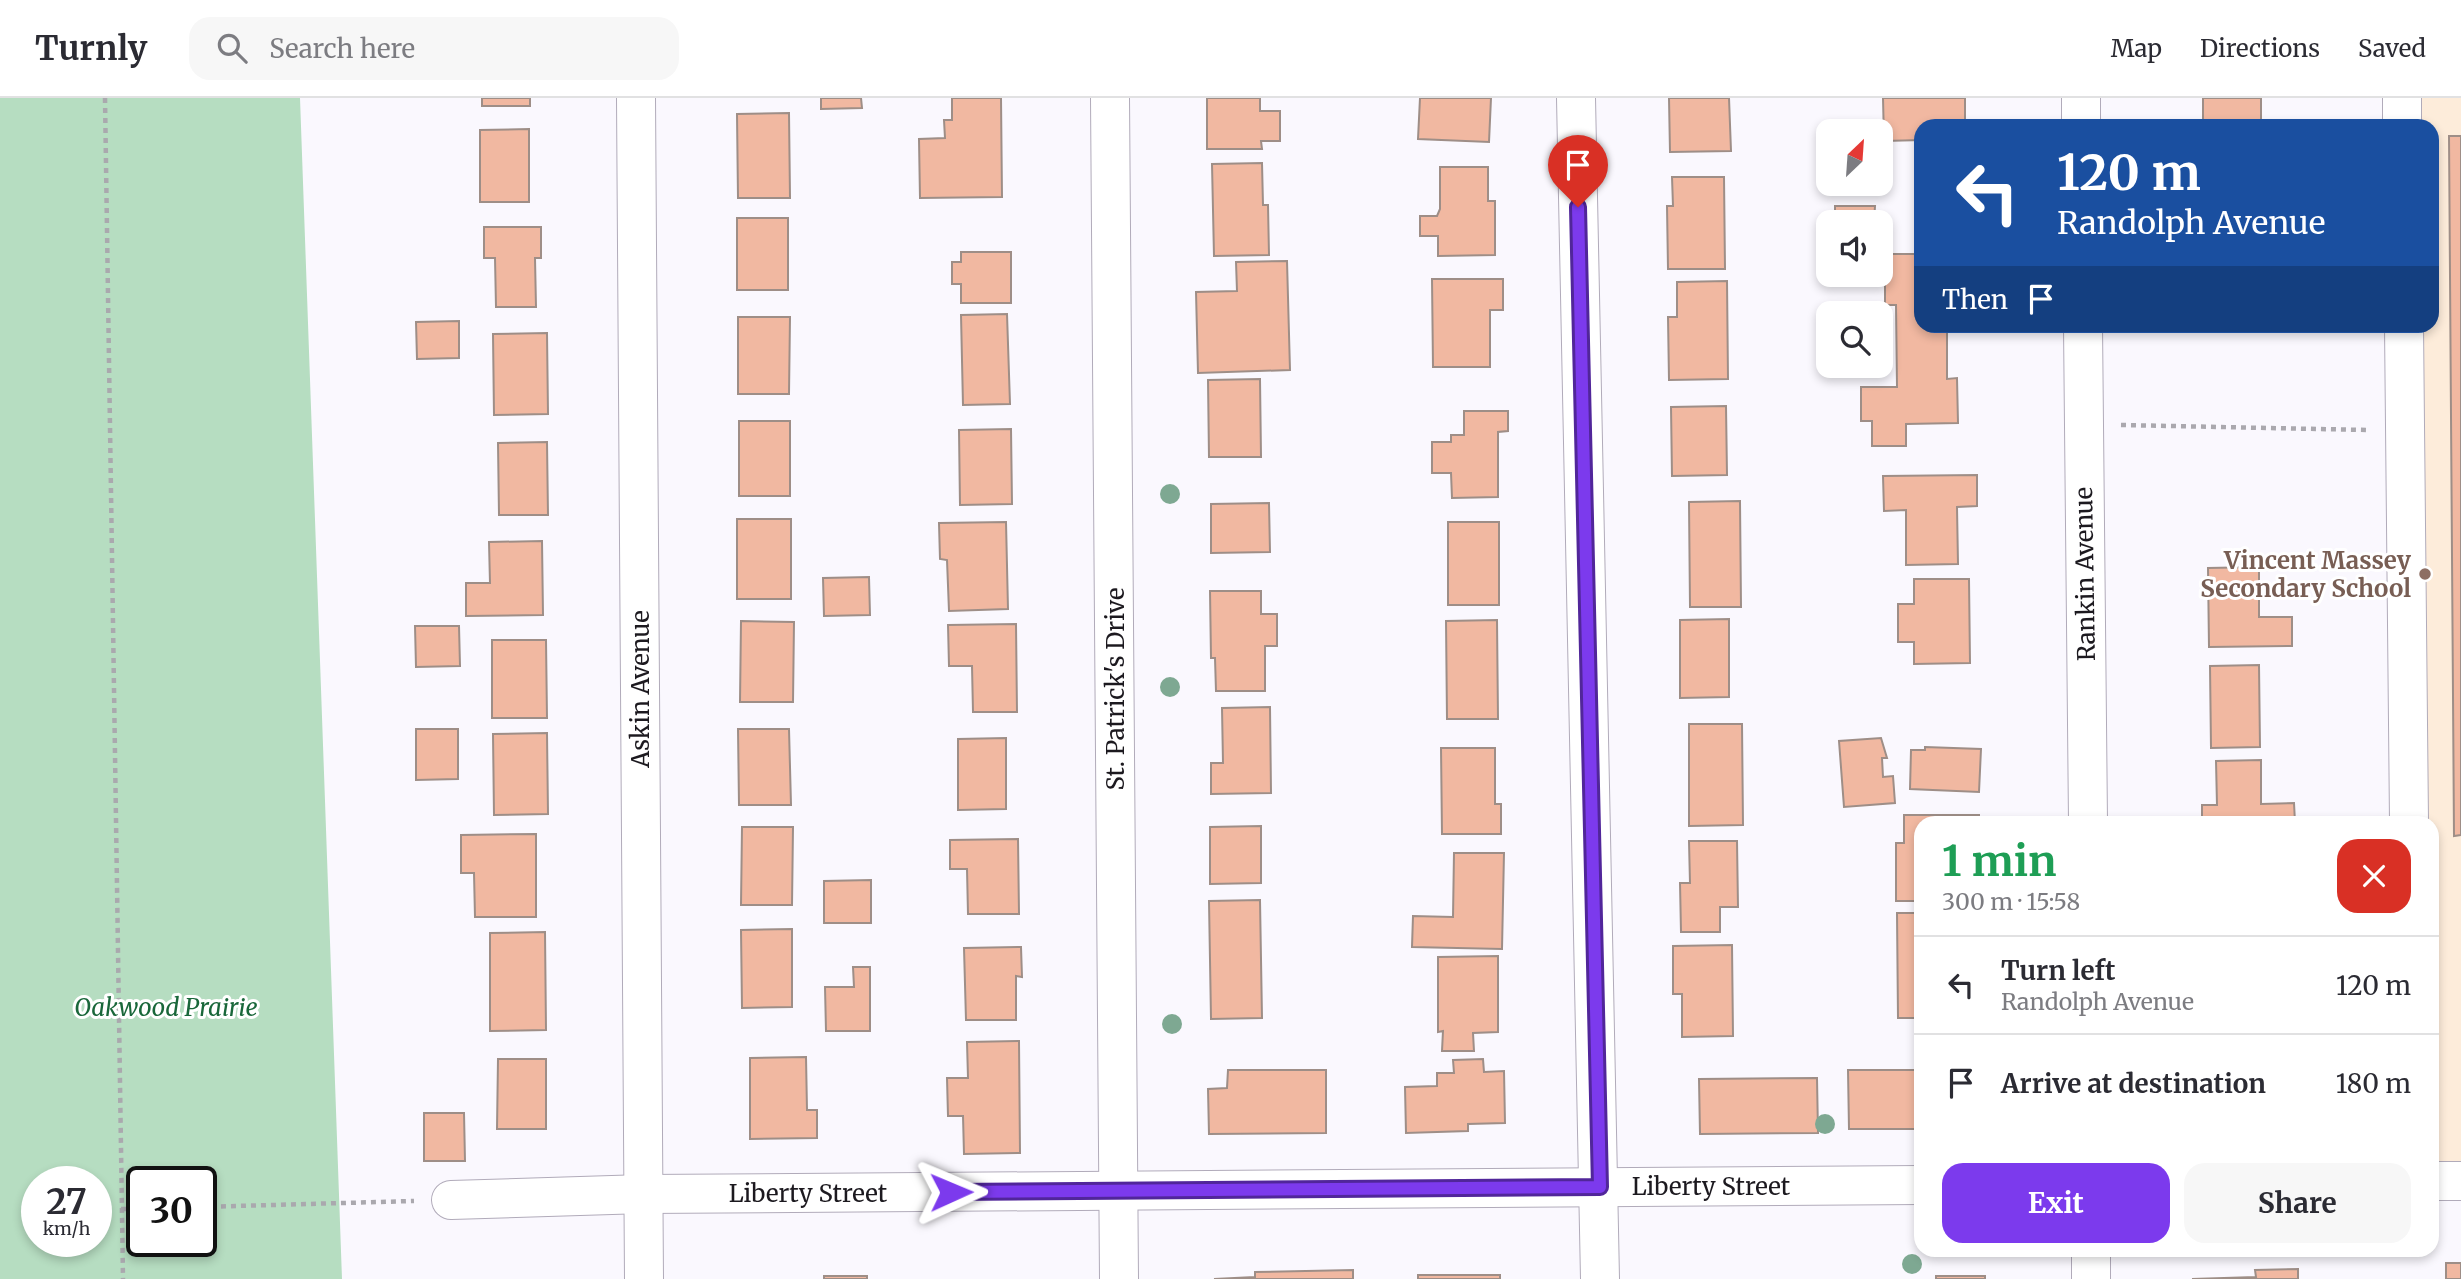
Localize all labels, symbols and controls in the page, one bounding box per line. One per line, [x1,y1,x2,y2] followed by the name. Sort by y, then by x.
[189,17,679,80] search box
[35,28,147,69] text: Turnly
[213,29,251,67] icon: search
[269,32,415,65] text: Search here
[2111,33,2162,64] text: Map
[2200,33,2320,64] text: Directions
[2358,33,2426,64] text: Saved
[1816,119,1894,196] north arrow
[1816,119,1893,378] map controls
[1548,135,1608,207] pin
[2057,142,2201,203] text: 120 m
[1559,146,1597,184] icon: arrive
[1942,147,2033,238] icon: left
[2057,203,2325,243] text: Randolph Avenue
[1816,210,1893,287] button: sound
[2022,280,2060,318] icon: arrive
[1942,283,2008,316] text: Then
[1816,301,1893,378] button: search
[2068,487,2102,661] street label: Rankin Avenue
[2200,545,2412,604] place label: Vincent Massey Secondary School
[2417,566,2433,582] marker: Vincent Massey Secondary School
[1100,587,1131,791] street label: St. Patrick's Drive
[625,610,656,769] street label: Askin Avenue
[1942,835,2056,887] text: 1 min
[2337,839,2411,913] button: close
[1942,887,2080,916] text: 300 m · 15:58
[2001,954,2115,987] text: Turn left
[1942,966,1980,1004] icon: left
[2336,969,2411,1002] text: 120 m
[2001,987,2194,1016] text: Randolph Avenue
[74,992,258,1023] park label: Oakwood Prairie
[1942,1064,1980,1102] icon: arrive
[2001,1067,2266,1100] text: Arrive at destination
[2336,1067,2411,1100] text: 180 m
[914,1155,988,1229] position arrow
[1942,1163,2170,1243] button: Exit
[2184,1163,2411,1243] button: Share
[126,1166,217,1257] speed limit sign: 30
[1632,1171,1791,1202] street label: Liberty Street
[729,1178,888,1209] street label: Liberty Street
[46,1180,87,1224] text: 27
[43,1217,90,1240] text: km/h

